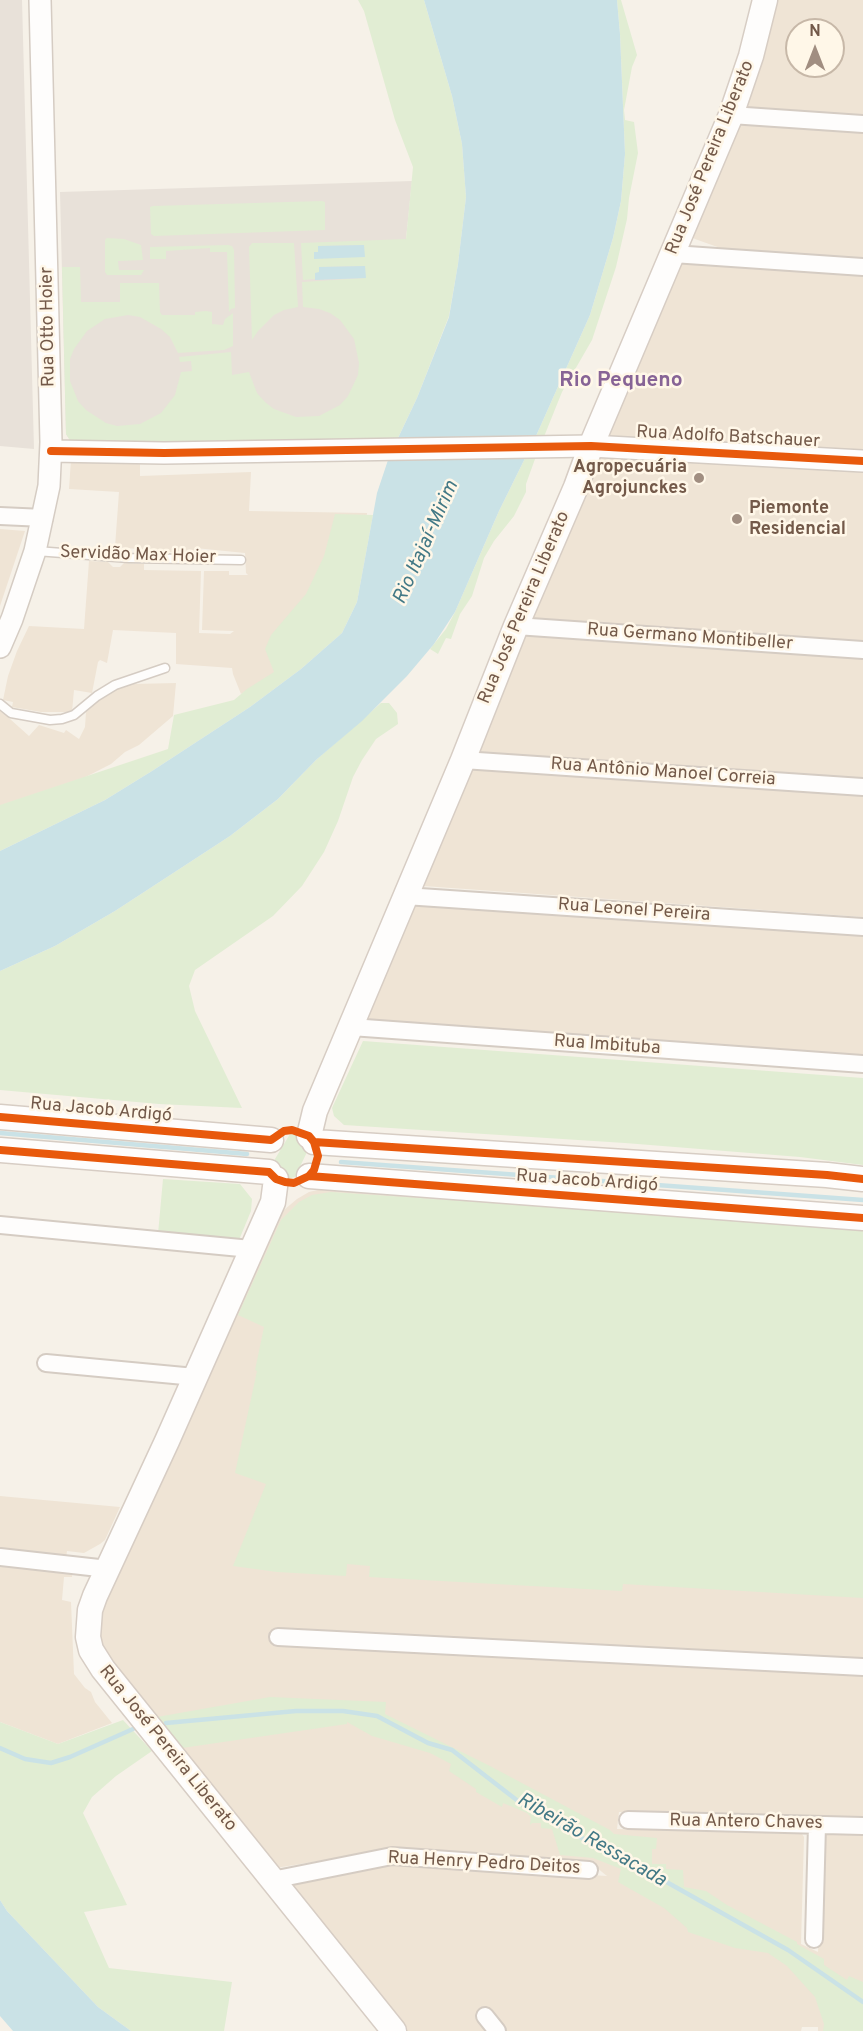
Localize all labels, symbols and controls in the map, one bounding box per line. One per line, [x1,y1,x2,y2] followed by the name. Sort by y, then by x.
[785,18,845,78] north arrow
[809,22,821,42] text: N
[662,58,760,258] street label: Rua José Pereira Liberato
[37,267,61,387] street label: Rua Otto Hoier
[559,369,683,395] district label: Rio Pequeno
[636,422,820,454] street label: Rua Adolfo Batschauer
[573,457,687,500] place label: Agropecuária Agrojunckes
[692,471,706,485] marker: Agropecuária Agrojunckes
[389,477,465,609] water label: Rio Itajaí-Mirim
[749,498,846,540] place label: Piemonte Residencial
[475,508,575,708] street label: Rua José Pereira Liberato
[730,512,744,526] marker: Piemonte Residencial
[59,542,217,570] street label: Servidão Max Hoier
[586,620,794,656] street label: Rua Germano Montibeller
[550,754,776,792] street label: Rua Antônio Manoel Correia
[557,895,711,927] street label: Rua Leonel Pereira
[553,1031,661,1061] street label: Rua Imbituba
[29,1094,173,1128] street label: Rua Jacob Ardigó
[515,1166,659,1198] street label: Rua Jacob Ardigó
[93,1662,241,1836] street label: Rua José Pereira Liberato
[512,1789,670,1893] water label: Ribeirão Ressacada
[669,1811,823,1835] street label: Rua Antero Chaves
[387,1848,581,1880] street label: Rua Henry Pedro Deitos

